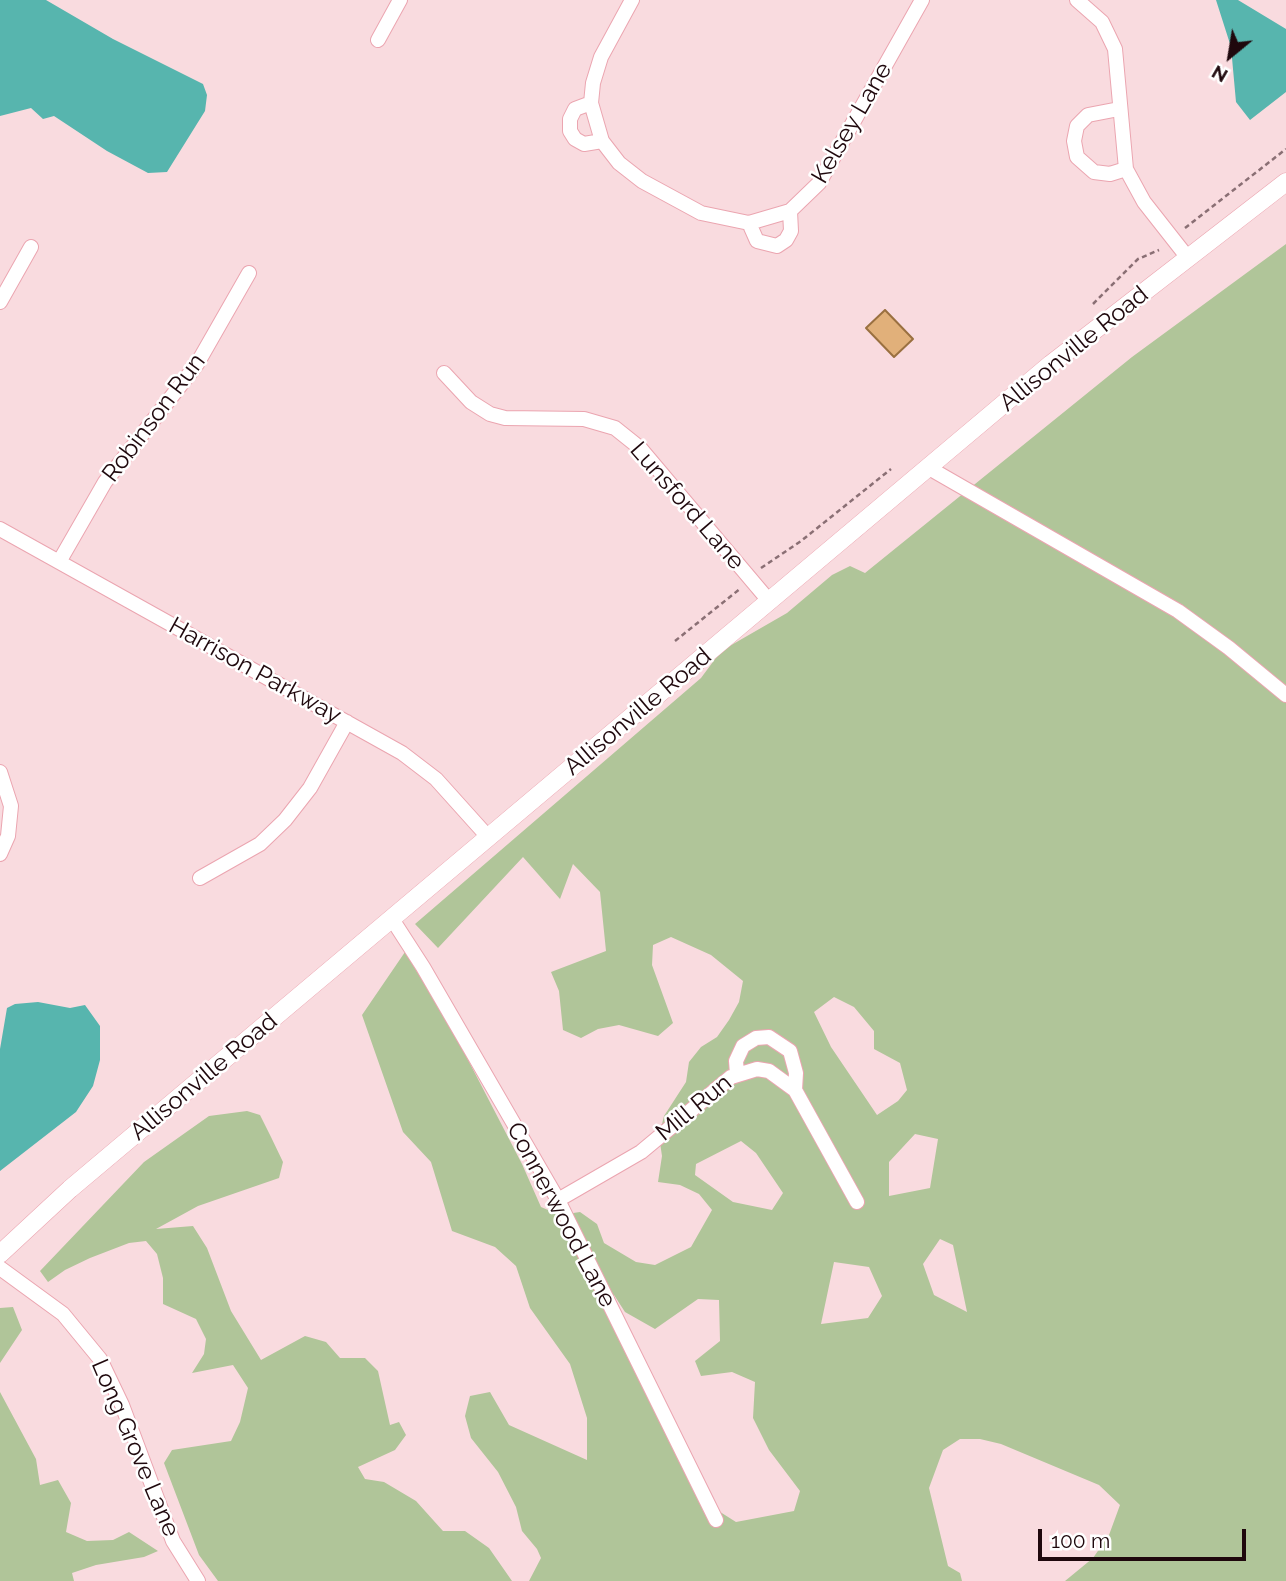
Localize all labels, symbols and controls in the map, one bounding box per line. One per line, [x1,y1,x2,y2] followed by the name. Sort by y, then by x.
[1195,21,1265,91] north arrow
[806,57,898,189] street label: Kelsey Lane
[1208,61,1231,87] text: N
[994,280,1154,418] street label: Allisonville Road
[96,348,212,488] street label: Robinson Run
[624,436,750,576] street label: Lunsford Lane
[164,612,346,730] street label: Harrison Parkway
[559,642,717,782] street label: Allisonville Road
[125,1007,283,1147] street label: Allisonville Road
[650,1069,738,1147] street label: Mill Run
[500,1118,622,1312] street label: Connerwood Lane
[85,1355,185,1541] street label: Long Grove Lane
[1041,1514,1249,1558] scale bar
[1051,1528,1110,1553] text: 100 m

